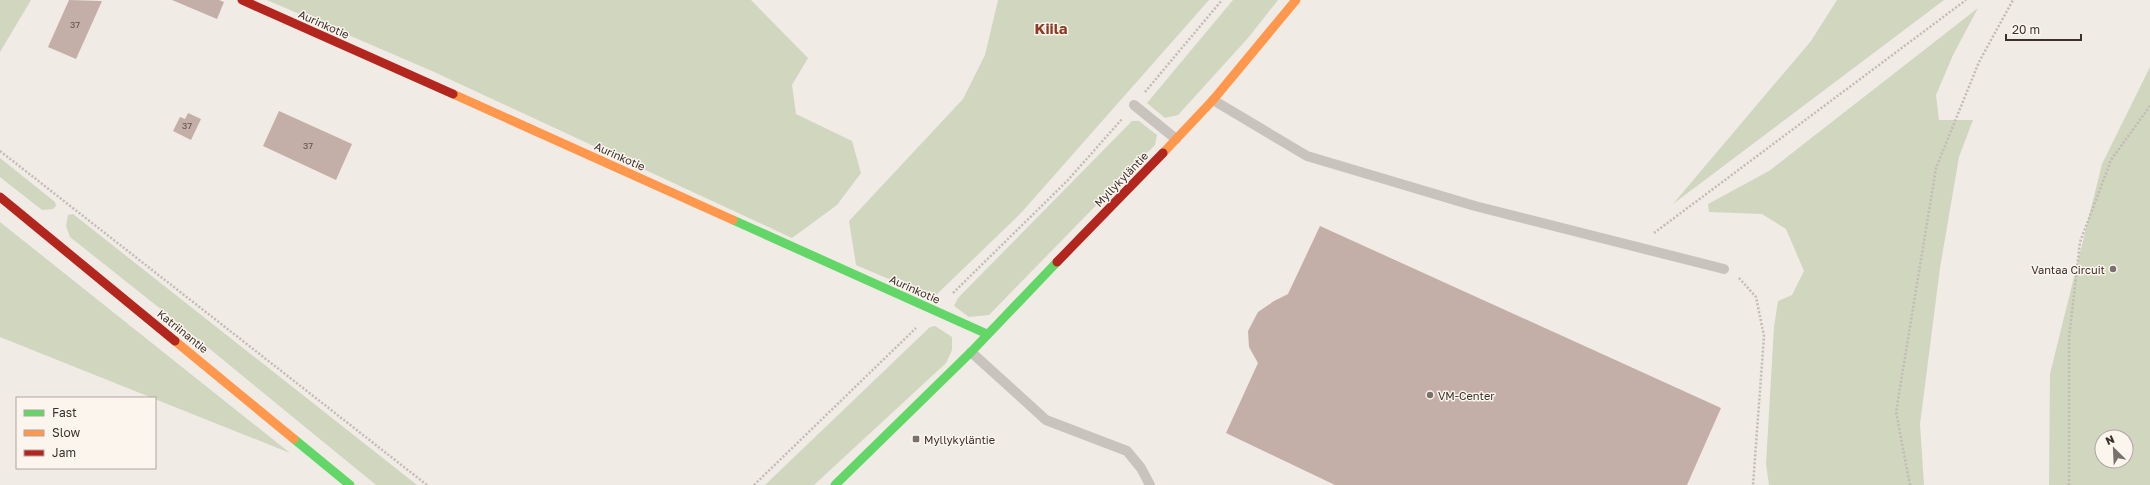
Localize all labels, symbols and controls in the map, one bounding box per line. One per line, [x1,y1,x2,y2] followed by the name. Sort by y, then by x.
[297,7,351,41] street label: Aurinkotie
[2006,16,2081,42] scale bar
[70,19,80,30] house number: 37
[1035,19,1068,37] district label: Kiila
[2012,22,2040,37] text: 20 m
[182,120,192,131] house number: 37
[593,139,647,173] street label: Aurinkotie
[303,140,313,151] house number: 37
[1092,149,1150,209] street label: Myllykyläntie
[2031,263,2105,276] place label: Vantaa Circuit
[2108,264,2118,274] marker: Vantaa Circuit
[888,272,942,306] street label: Aurinkotie
[155,307,211,355] street label: Katriinantie
[1438,389,1495,402] place label: VM-Center
[1425,390,1435,400] marker: VM-Center
[16,397,156,469] legend
[52,405,77,420] text: Fast
[52,425,80,440] text: Slow
[2094,429,2134,469] north arrow
[2103,432,2116,447] text: N
[924,433,995,446] place label: Myllykyläntie
[911,434,921,444] marker: Myllykyläntie
[52,445,76,460] text: Jam

